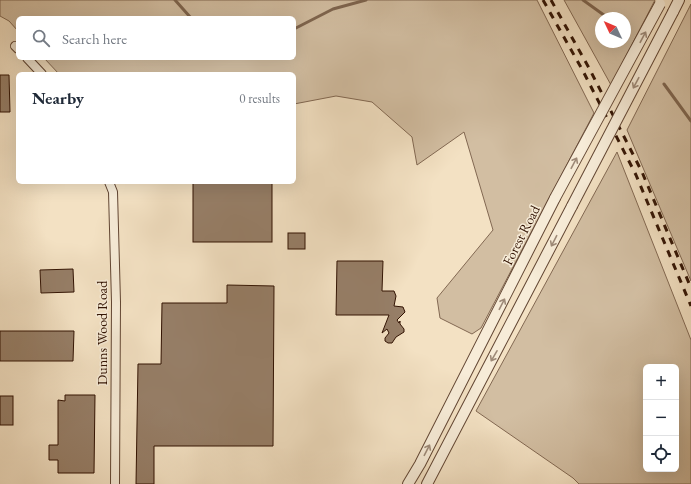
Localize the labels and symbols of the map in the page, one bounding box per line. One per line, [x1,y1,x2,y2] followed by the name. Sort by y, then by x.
[595,12,631,48] north arrow
[639,31,647,43] one-way arrow
[632,77,639,89] one-way arrow
[571,157,578,169] one-way arrow
[498,201,544,268] street label: Forest Road
[550,235,557,247] one-way arrow
[93,280,111,385] street label: Dunns Wood Road
[499,298,506,310] one-way arrow
[489,350,497,362] one-way arrow
[424,444,432,456] one-way arrow

